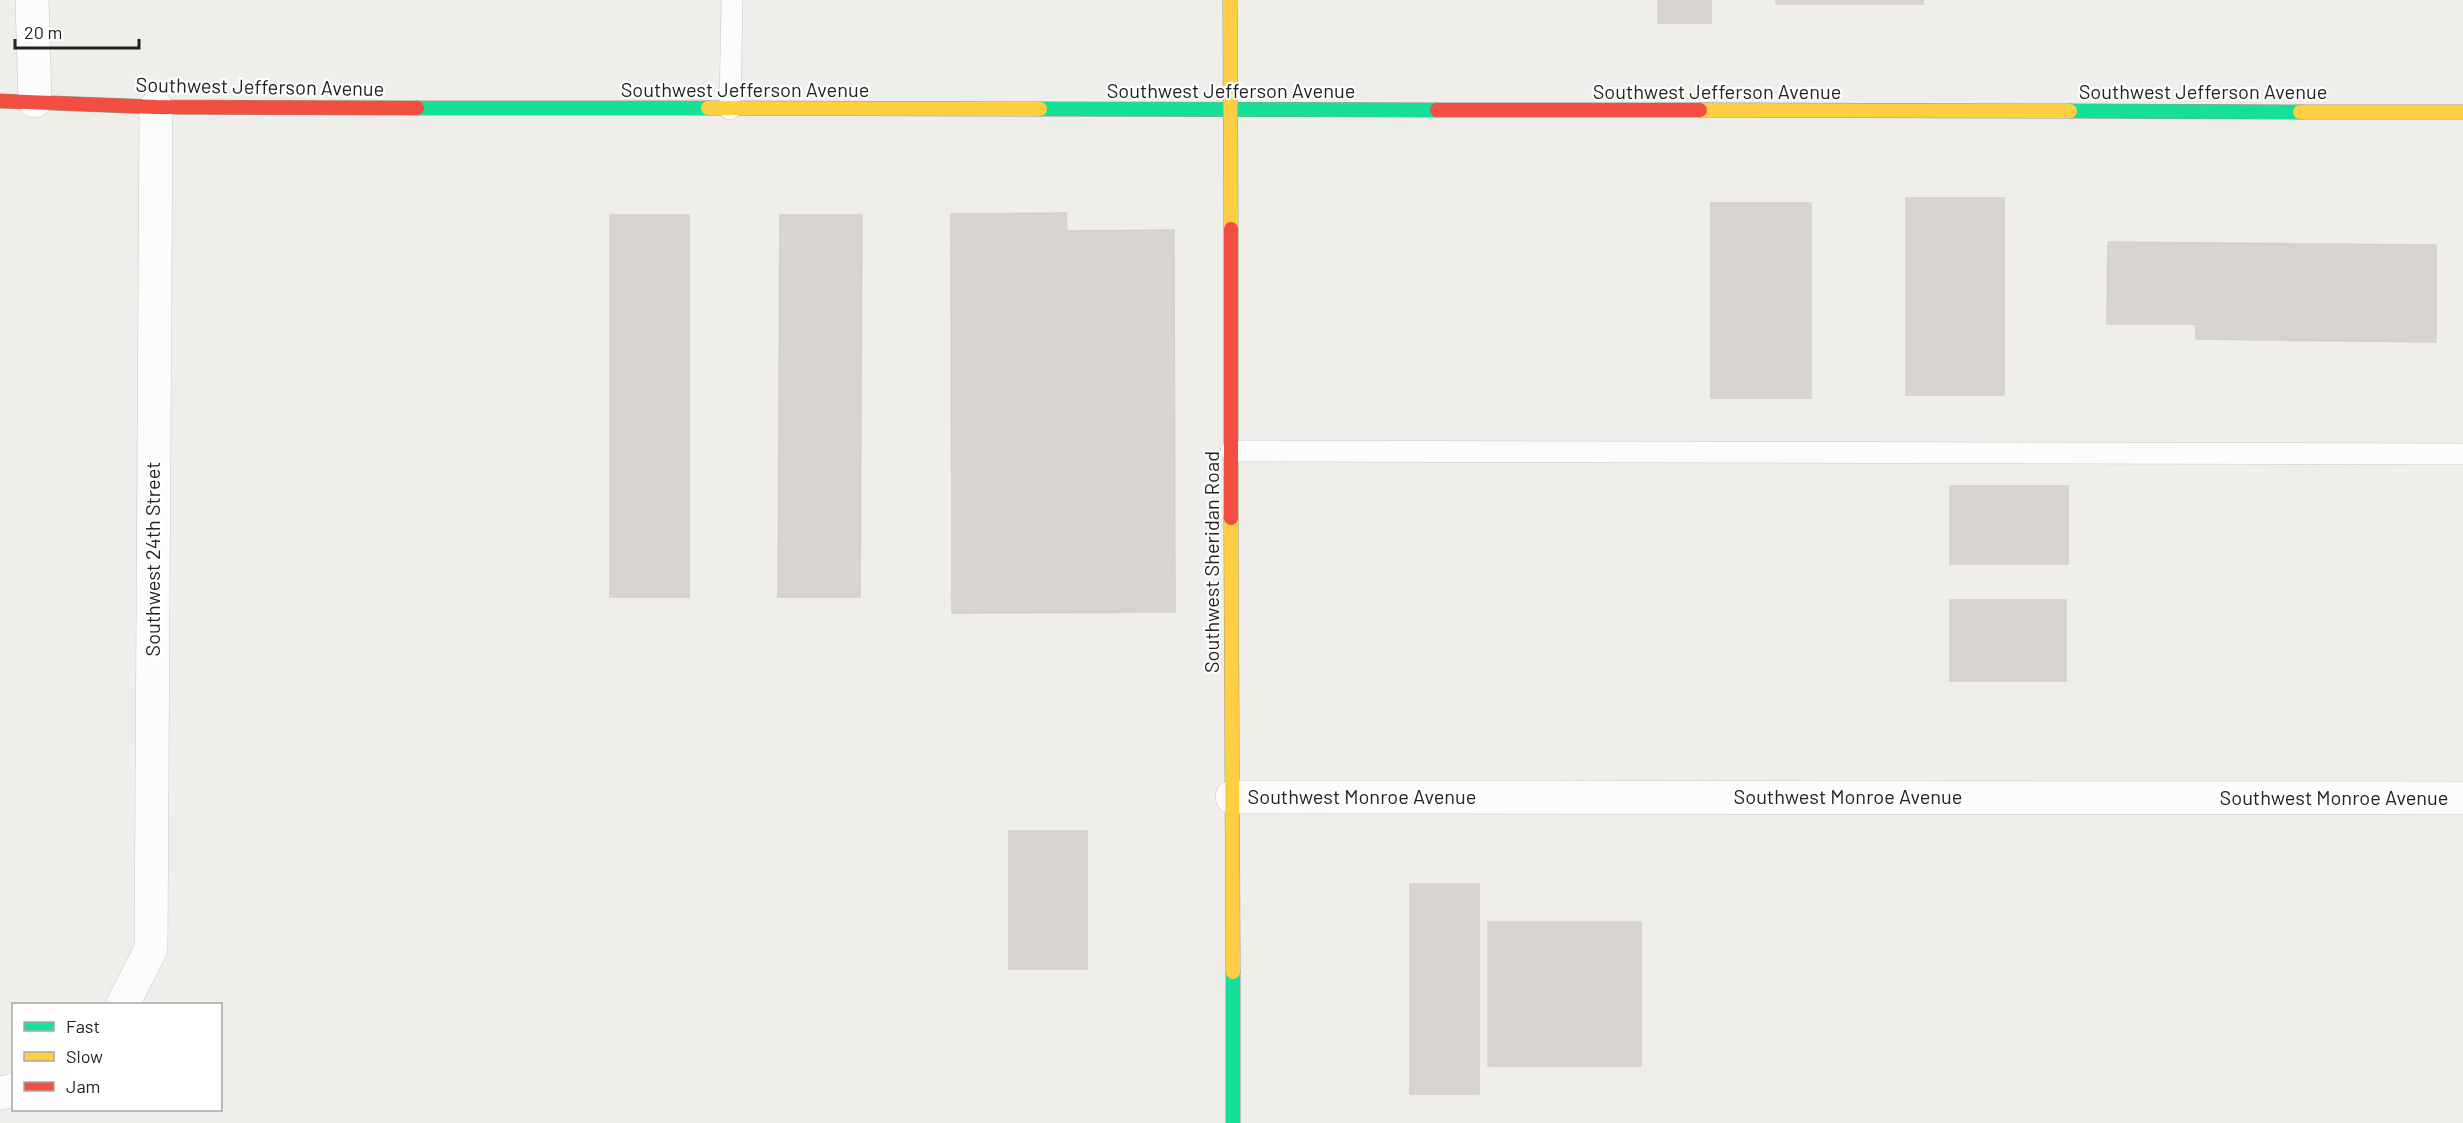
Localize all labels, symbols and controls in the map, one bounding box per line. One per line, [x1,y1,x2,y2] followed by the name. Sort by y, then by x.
[15,12,140,50] scale bar
[24,21,62,43] text: 20 m
[135,72,385,100] street label: Southwest Jefferson Avenue
[621,77,869,101] street label: Southwest Jefferson Avenue
[1107,78,1355,102] street label: Southwest Jefferson Avenue
[1593,79,1841,103] street label: Southwest Jefferson Avenue
[2079,79,2327,103] street label: Southwest Jefferson Avenue
[1199,451,1223,673] street label: Southwest Sheridan Road
[140,461,164,657] street label: Southwest 24th Street
[1248,784,1476,808] street label: Southwest Monroe Avenue
[1734,784,1962,808] street label: Southwest Monroe Avenue
[2220,785,2448,809] street label: Southwest Monroe Avenue
[12,1003,222,1111] legend
[66,1015,100,1037] text: Fast
[66,1045,103,1067] text: Slow
[66,1075,100,1097] text: Jam

